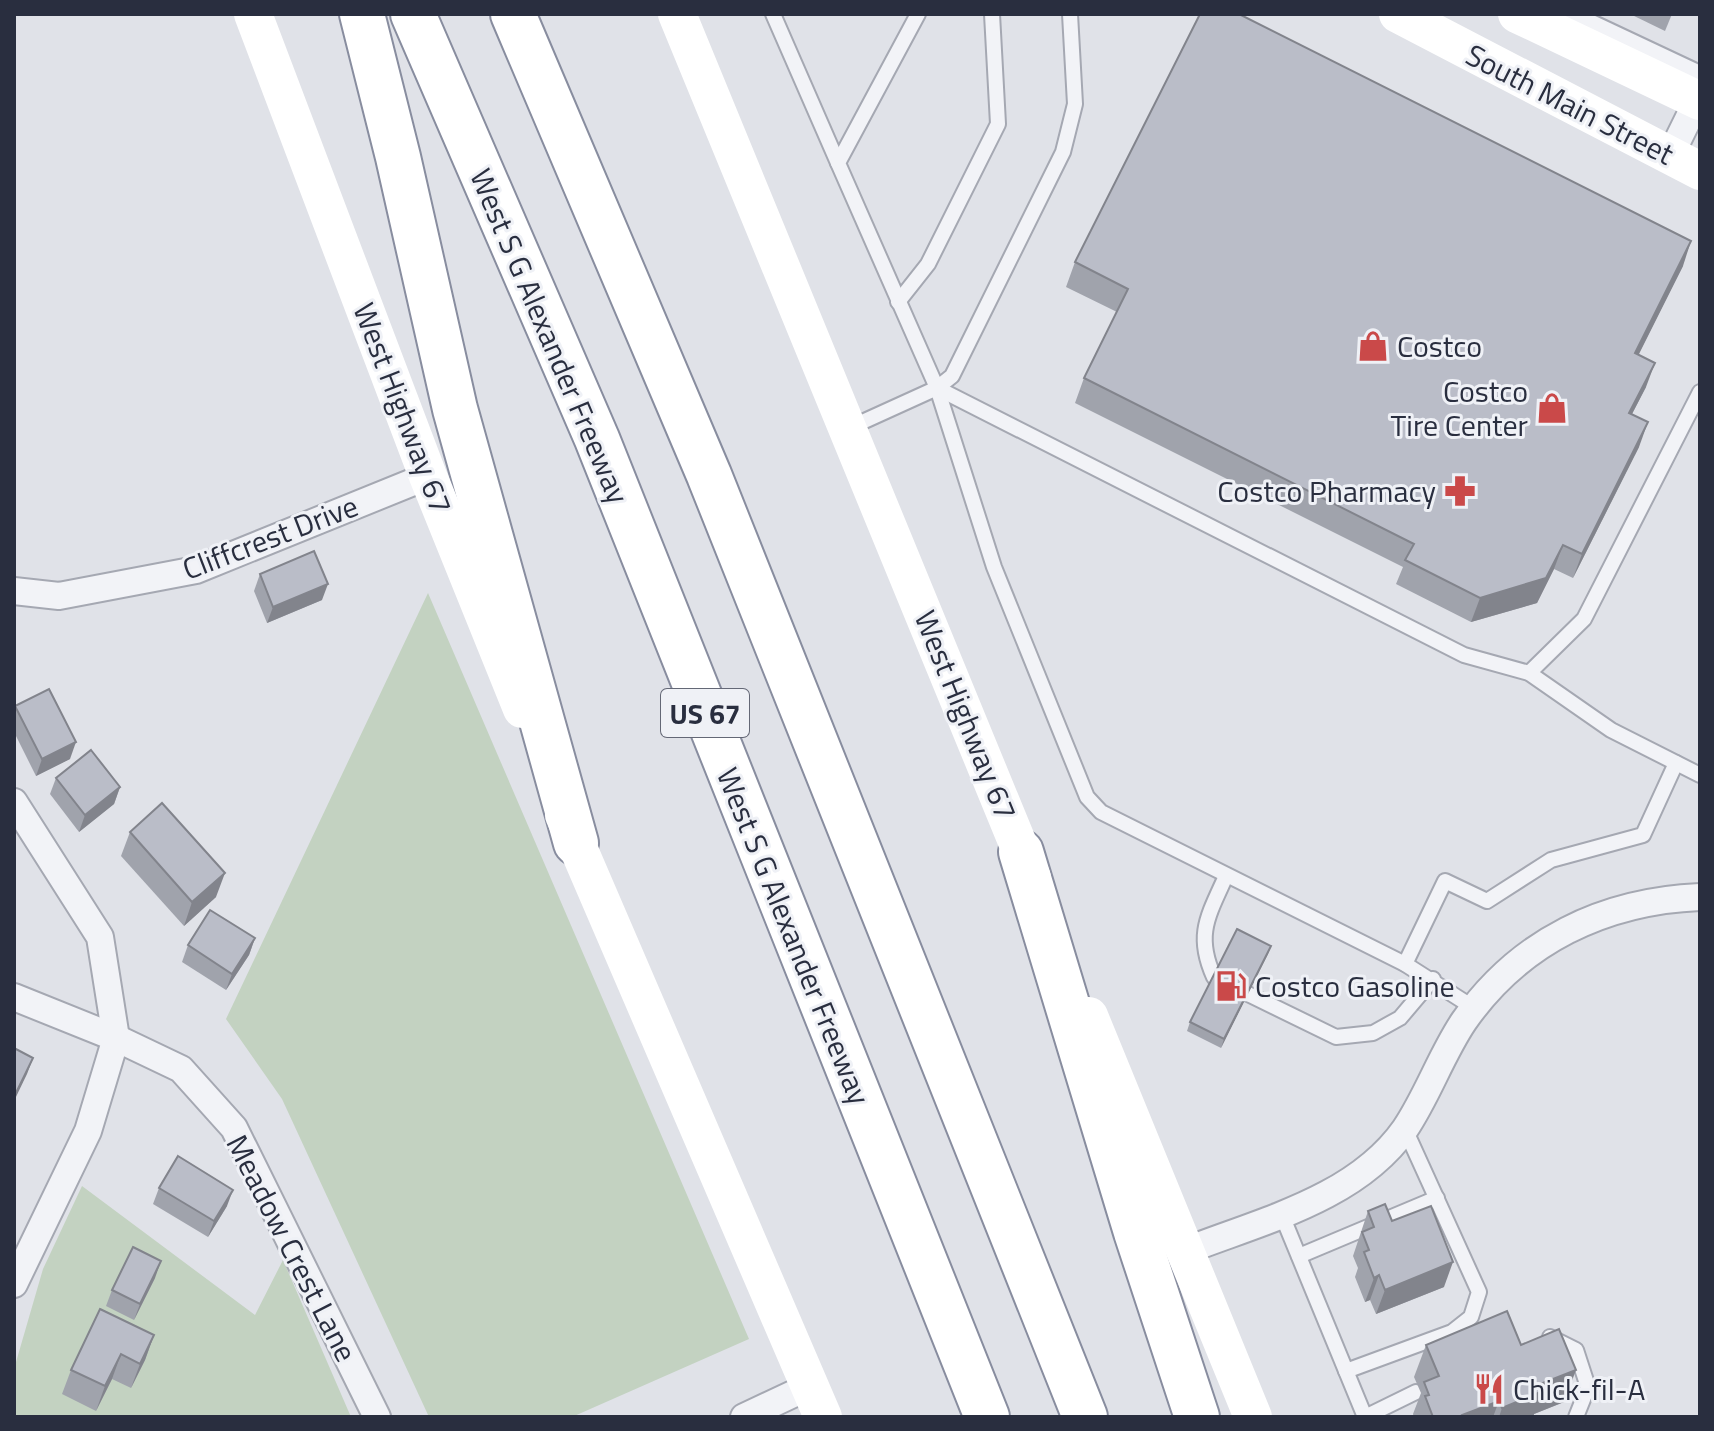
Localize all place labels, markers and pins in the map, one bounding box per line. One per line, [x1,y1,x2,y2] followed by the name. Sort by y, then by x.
[1397,323,1482,369] place label: Costco
[1356,329,1390,363] shop icon: Costco
[1391,368,1528,448] place label: Costco Tire Center
[1535,391,1569,425] shop icon: Costco Tire Center
[1217,468,1436,514] place label: Costco Pharmacy
[1443,474,1477,508] pharmacy icon: Costco Pharmacy
[1255,963,1455,1009] place label: Costco Gasoline
[1214,969,1248,1003] fuel station icon: Costco Gasoline
[1513,1366,1645,1412] place label: Chick-fil-A
[1472,1372,1506,1406] restaurant icon: Chick-fil-A

